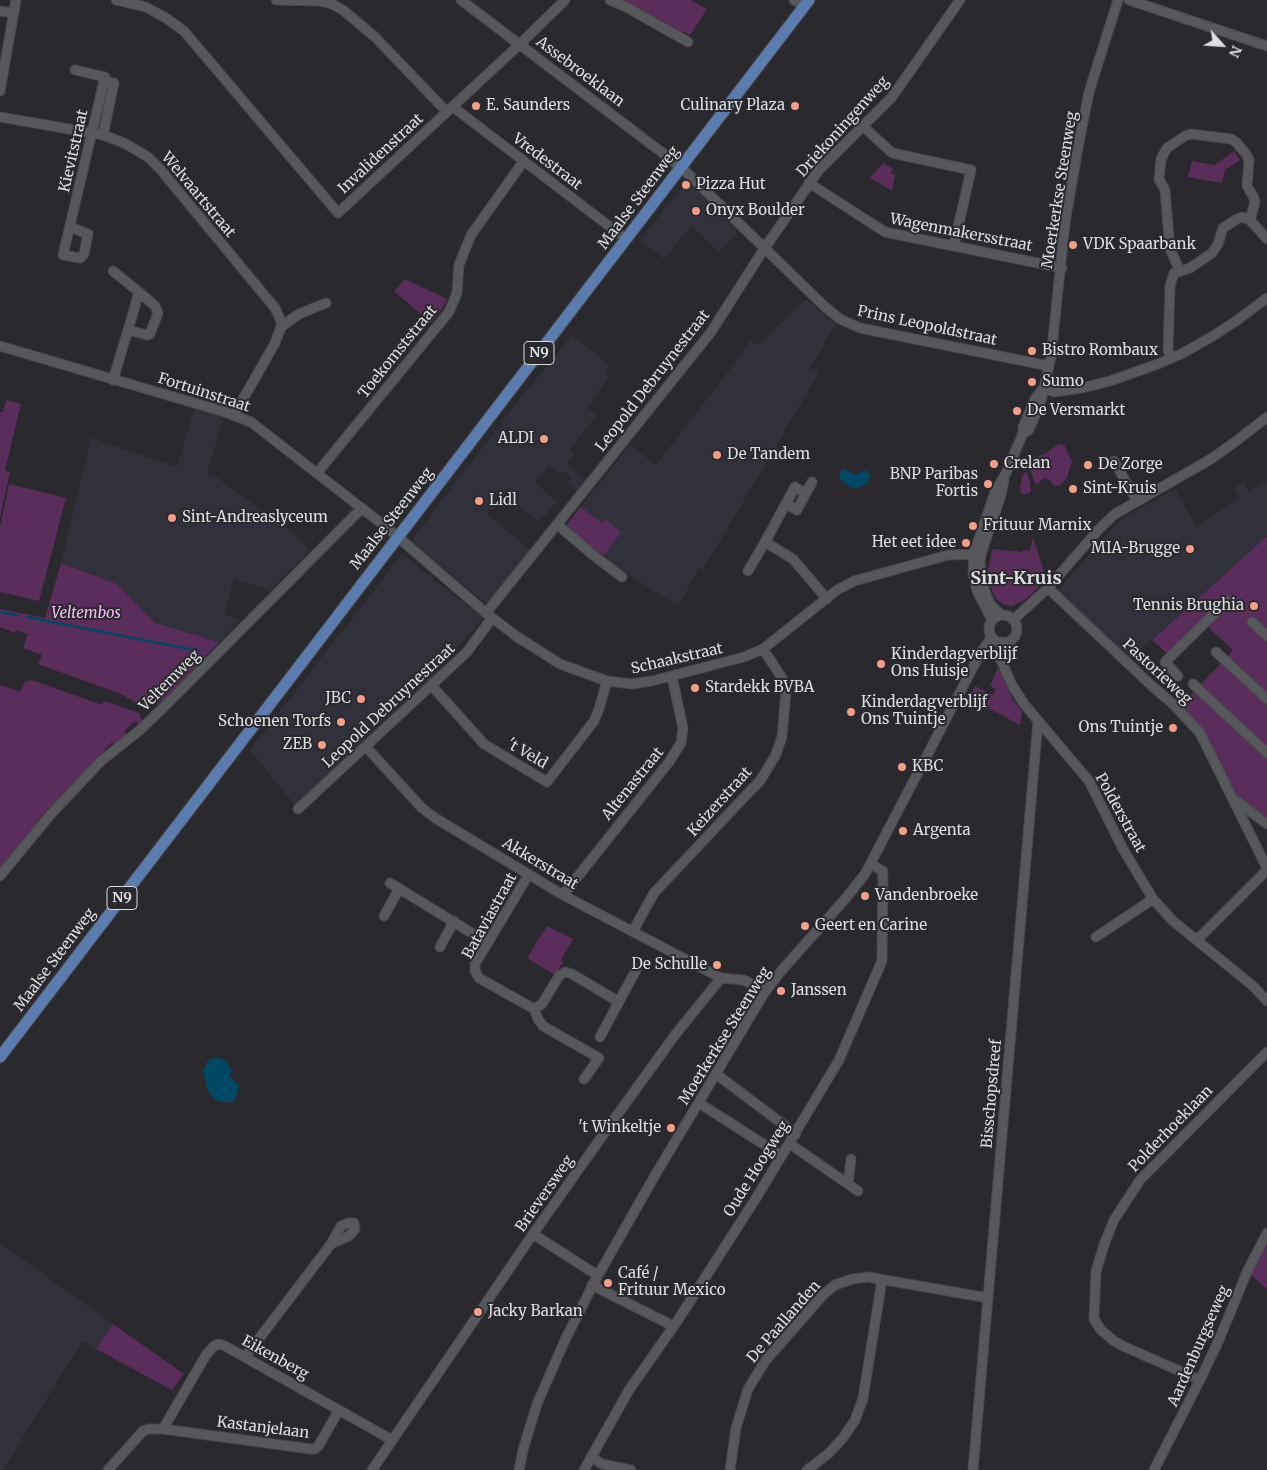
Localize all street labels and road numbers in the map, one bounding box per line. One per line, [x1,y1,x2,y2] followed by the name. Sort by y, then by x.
[532,33,628,111] street label: Assebroeklaan
[793,73,893,181] street label: Driekoningenweg
[56,108,92,194] street label: Kievitstraat
[335,110,427,198] street label: Invalidenstraat
[1039,110,1081,270] street label: Moerkerkse Steenweg
[509,130,585,194] street label: Vredestraat
[594,143,684,253] street label: Maalse Steenweg
[157,149,239,241] street label: Welvaartstraat
[888,210,1034,256] street label: Wagenmakersstraat
[355,302,441,402] street label: Toekomststraat
[856,302,998,350] street label: Prins Leopoldstraat
[592,307,714,455] street label: Leopold Debruynestraat
[524,342,554,364] road number: N9
[156,370,252,416] street label: Fortuinstraat
[347,465,437,573] street label: Maalse Steenweg
[1119,635,1195,709] street label: Pastorieweg
[319,640,459,772] street label: Leopold Debruynestraat
[629,640,725,678] street label: Schaakstraat
[136,647,204,715] street label: Veltemweg
[503,735,551,773] street label: 't Veld
[598,744,668,824] street label: Altenastraat
[684,763,756,841] street label: Keizerstraat
[1091,770,1149,856] street label: Polderstraat
[499,834,581,894] street label: Akkerstraat
[459,870,521,962] street label: Bataviastraat
[107,886,137,910] road number: N9
[10,905,100,1015] street label: Maalse Steenweg
[675,964,775,1108] street label: Moerkerkse Steenweg
[978,1039,1006,1149] street label: Bisschopsdreef
[1125,1082,1217,1176] street label: Polderhoeklaan
[720,1118,794,1220] street label: Oude Hoogweg
[512,1152,578,1236] street label: Brieversweg
[743,1277,825,1367] street label: De Paallanden
[1164,1283,1234,1409] street label: Aardenburgseweg
[238,1332,312,1384] street label: Eikenberg
[216,1413,310,1443] street label: Kastanjelaan

